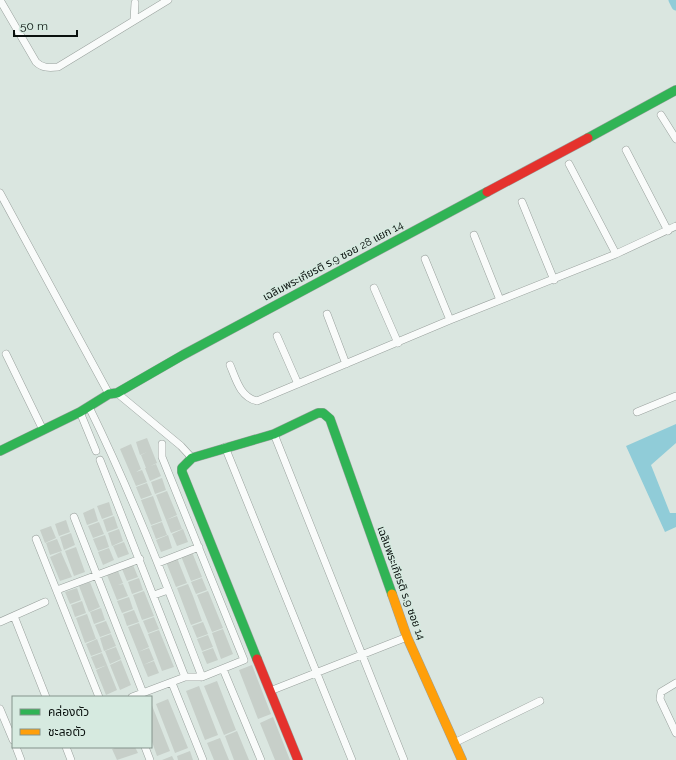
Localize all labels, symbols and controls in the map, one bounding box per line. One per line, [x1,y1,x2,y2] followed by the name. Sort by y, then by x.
[14,12,77,38] scale bar
[20,19,48,33] text: 50 m
[261,218,405,304] street label: เฉลิมพระเกียรติ ร.9 ซอย 28 แยก 14
[374,524,428,642] street label: เฉลิมพระเกียรติ ร.9 ซอย 14
[12,696,152,748] legend
[48,705,89,719] text: คล่องตัว
[48,725,86,739] text: ชะลอตัว

